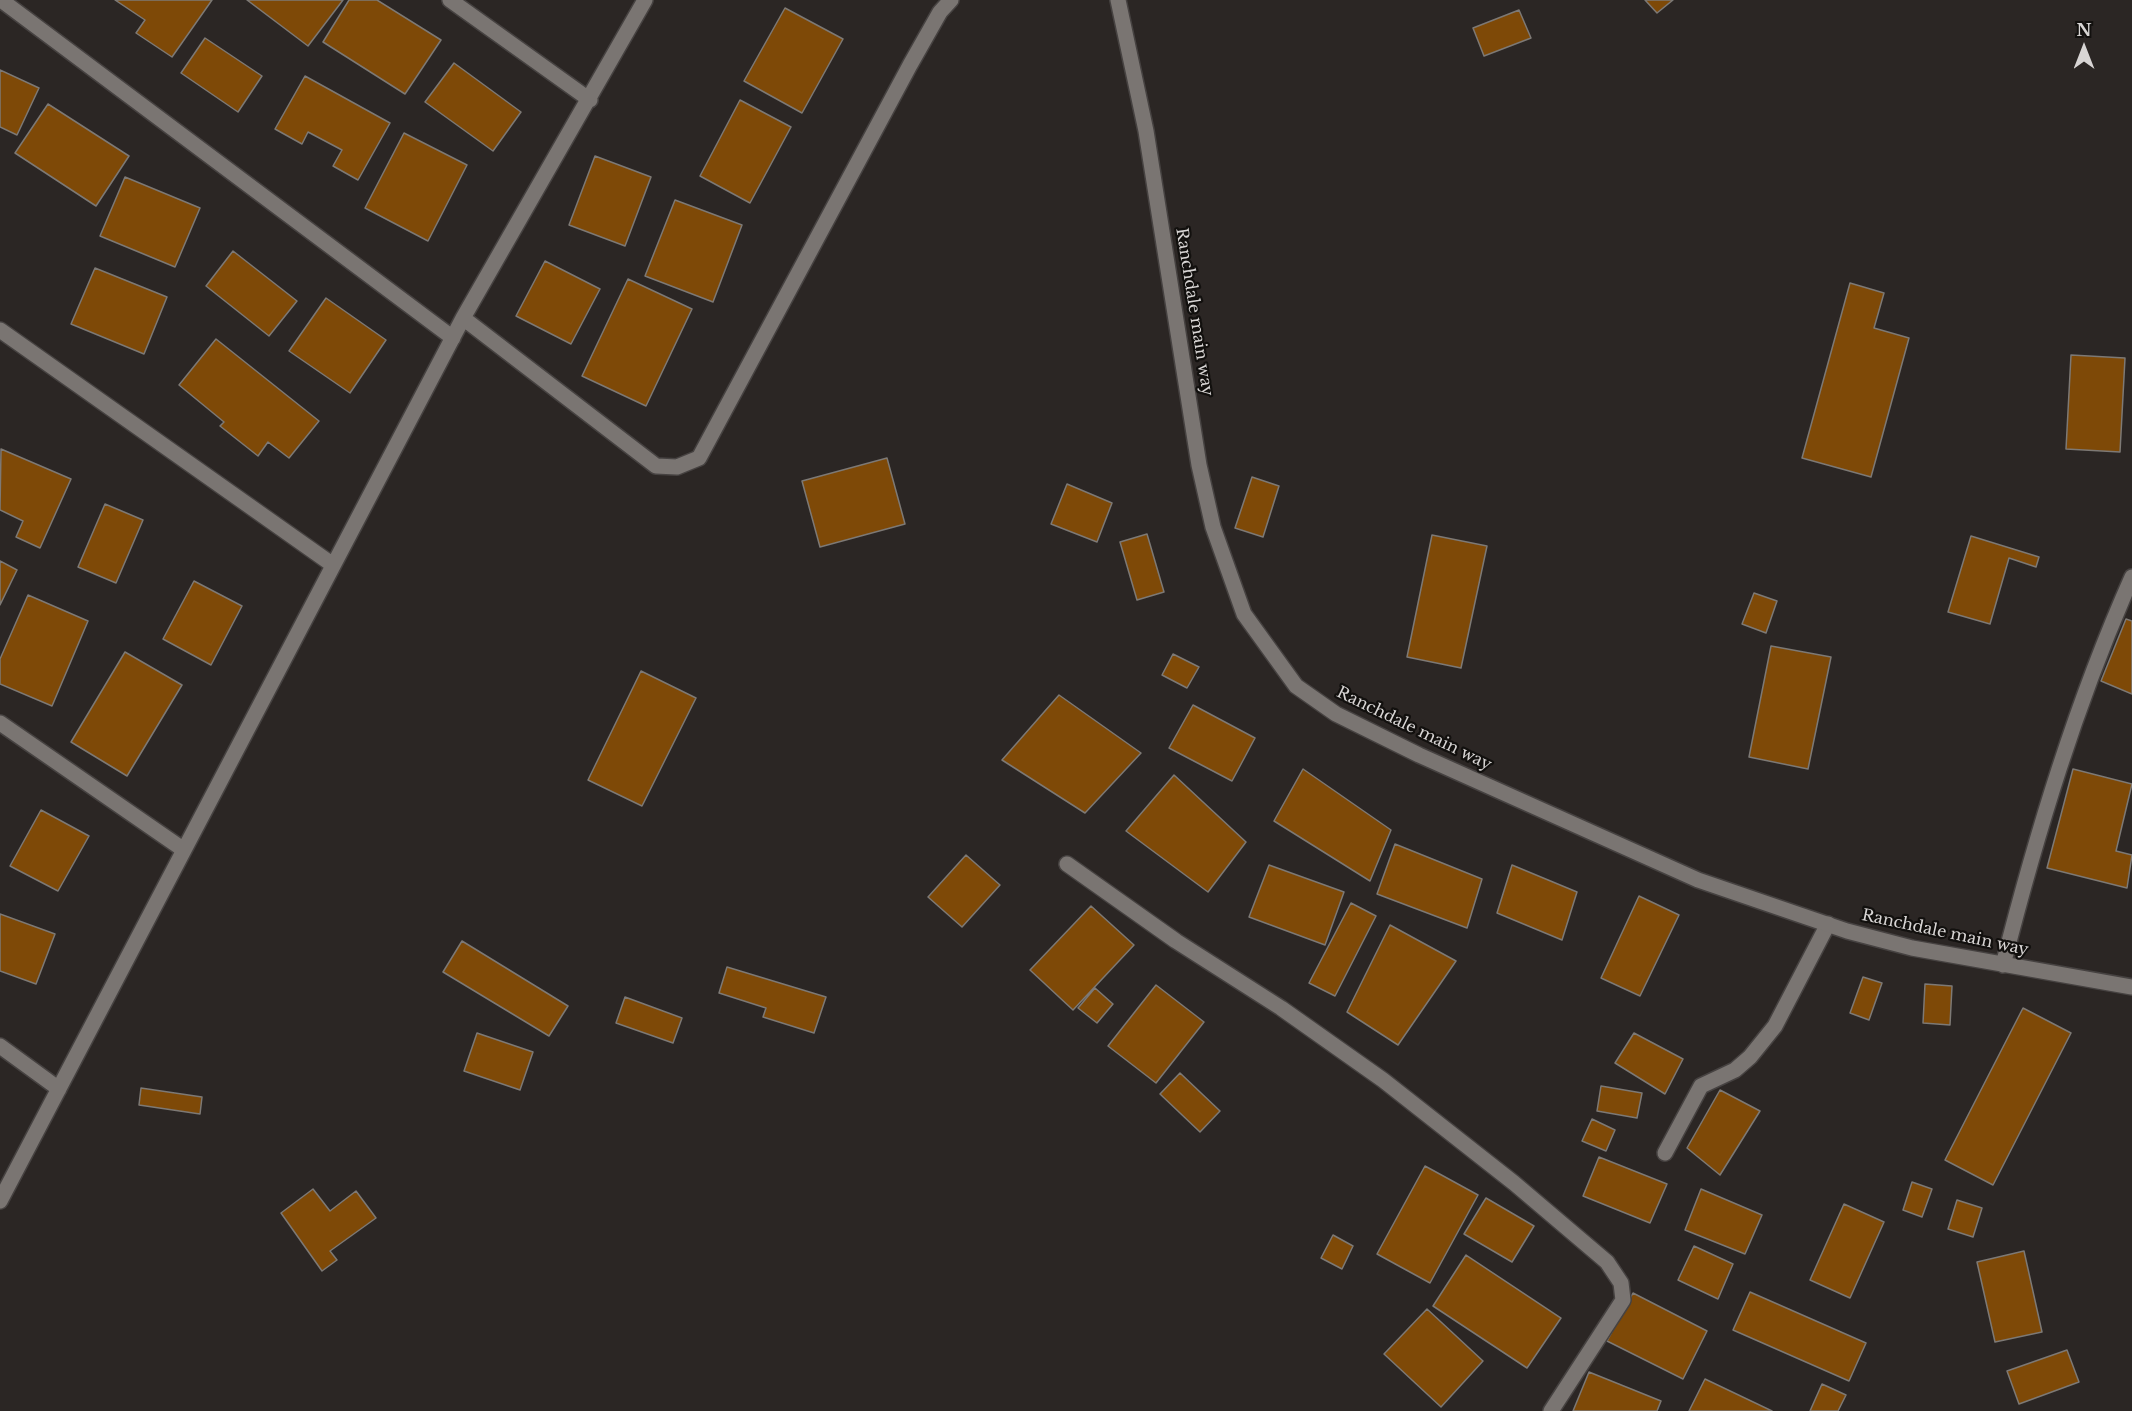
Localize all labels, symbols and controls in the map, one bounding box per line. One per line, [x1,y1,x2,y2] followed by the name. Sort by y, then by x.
[2054,18,2114,78] north arrow
[2076,20,2092,40] text: N
[1171,227,1217,397] street label: Ranchdale main way
[1333,683,1495,775] street label: Ranchdale main way
[1860,906,2030,960] street label: Ranchdale main way

